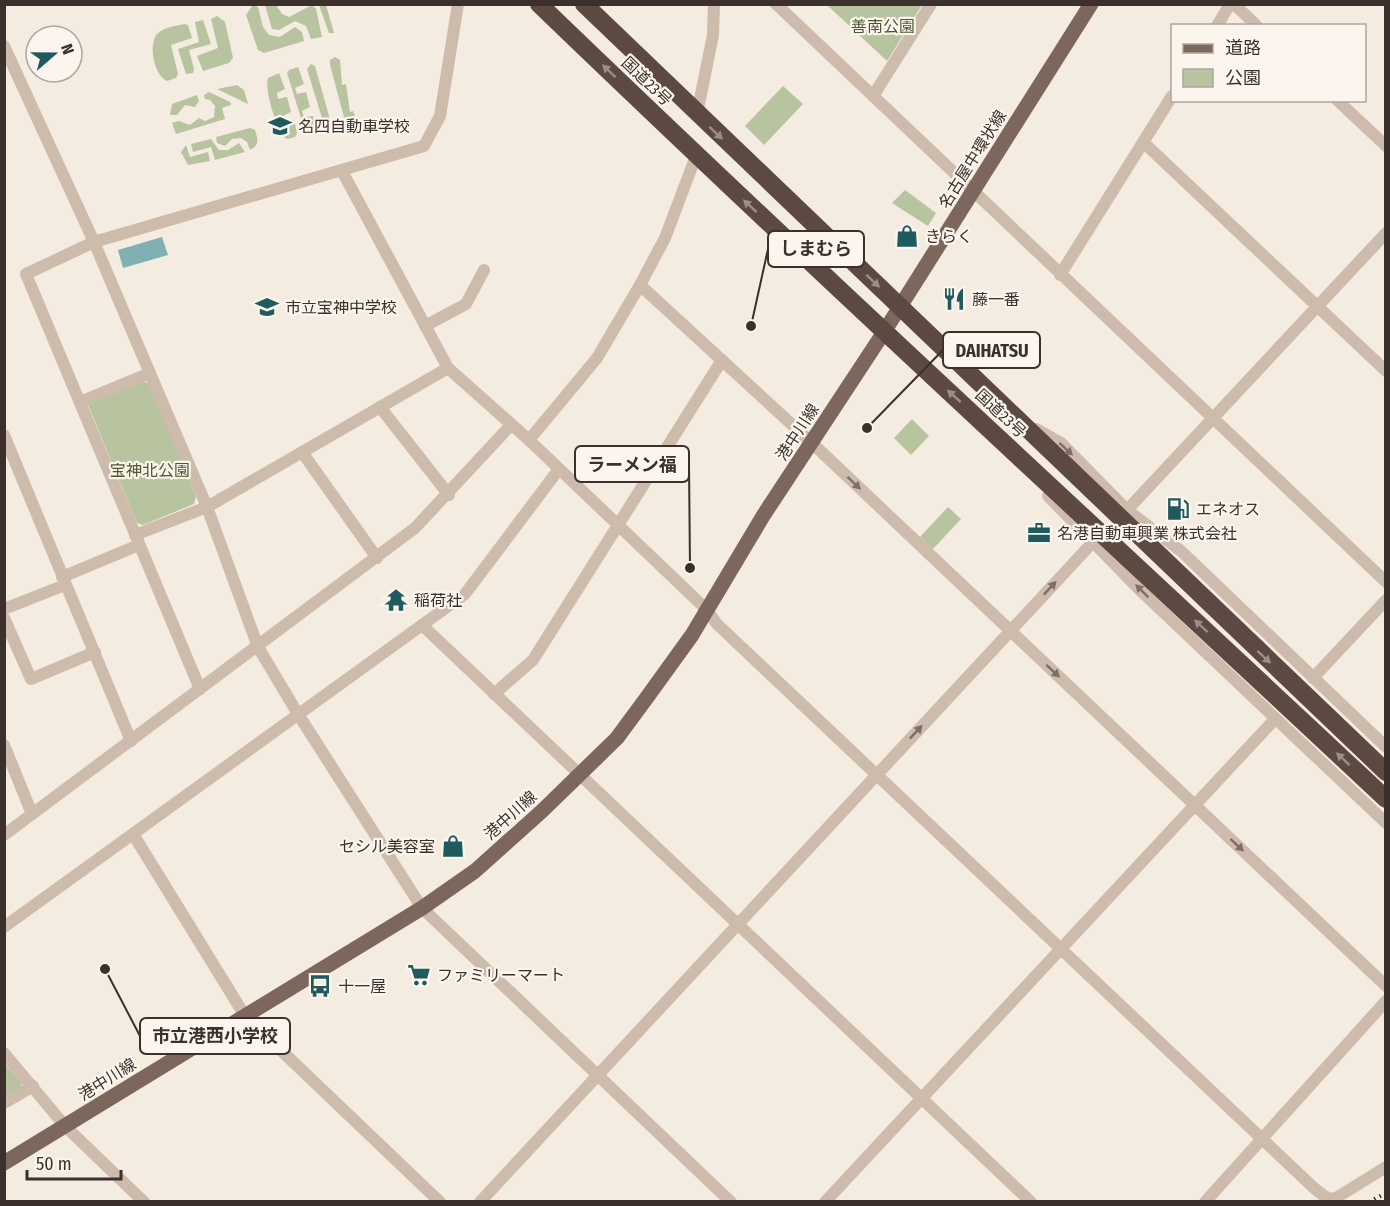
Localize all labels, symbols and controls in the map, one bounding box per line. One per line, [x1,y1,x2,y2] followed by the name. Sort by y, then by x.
[851,17,915,36] park label: 善南公園
[24,24,84,84] north arrow
[1171,24,1366,102] legend
[1225,37,1261,59] text: 道路
[57,41,78,57] text: N
[618,53,676,110] street label: 国道23号
[601,64,616,78] one-way arrow
[1225,67,1261,89] text: 公園
[935,107,1010,212] street label: 名古屋中環状線
[267,113,293,139] school or university icon: 名四自動車学校
[298,117,410,136] place label: 名四自動車学校
[709,126,724,140] one-way arrow
[742,199,757,213] one-way arrow
[894,223,920,249] shop icon: きらく
[925,227,973,246] place label: きらく
[768,231,864,267] callout: しまむら
[780,238,852,260] text: しまむら
[866,274,881,288] one-way arrow
[941,286,967,312] restaurant icon: 藤一番
[972,290,1020,309] place label: 藤一番
[254,294,280,320] school or university icon: 市立宝神中学校
[285,298,397,317] place label: 市立宝神中学校
[943,332,1040,368] callout: DAIHATSU
[955,340,1029,362] text: DAIHATSU
[971,385,1030,442] street label: 国道23号
[947,390,962,403] one-way arrow
[772,400,823,464] street label: 港中川線
[1058,442,1073,456] one-way arrow
[575,446,689,482] callout: ラーメン福
[587,454,677,476] text: ラーメン福
[110,461,190,480] park label: 宝神北公園
[847,476,862,490] one-way arrow
[1165,496,1191,522] fuel station icon: エネオス
[1196,500,1260,519] place label: エネオス
[1026,520,1052,546] office icon: 名港自動車興業 株式会社
[1057,524,1237,543] place label: 名港自動車興業 株式会社
[1043,581,1056,596] one-way arrow
[1135,585,1149,599] one-way arrow
[383,587,409,613] temple icon: 稲荷社
[414,591,462,610] place label: 稲荷社
[1193,619,1208,633] one-way arrow
[1256,650,1271,663] one-way arrow
[1045,664,1060,678] one-way arrow
[909,725,923,739] one-way arrow
[1336,753,1350,767] one-way arrow
[480,787,540,844] street label: 港中川線
[440,833,466,859] shop icon: セシル美容室
[339,837,435,856] place label: セシル美容室
[1229,838,1243,852] one-way arrow
[406,962,432,988] supermarket icon: ファミリーマート
[437,966,565,985] place label: ファミリーマート
[307,973,333,999] bus stop icon: 十一屋
[338,977,386,996] place label: 十一屋
[140,1018,290,1054] callout: 市立港西小学校
[152,1025,278,1047] text: 市立港西小学校
[75,1054,139,1104] street label: 港中川線
[27,1143,122,1181] scale bar
[36,1153,72,1175] text: 50 m

